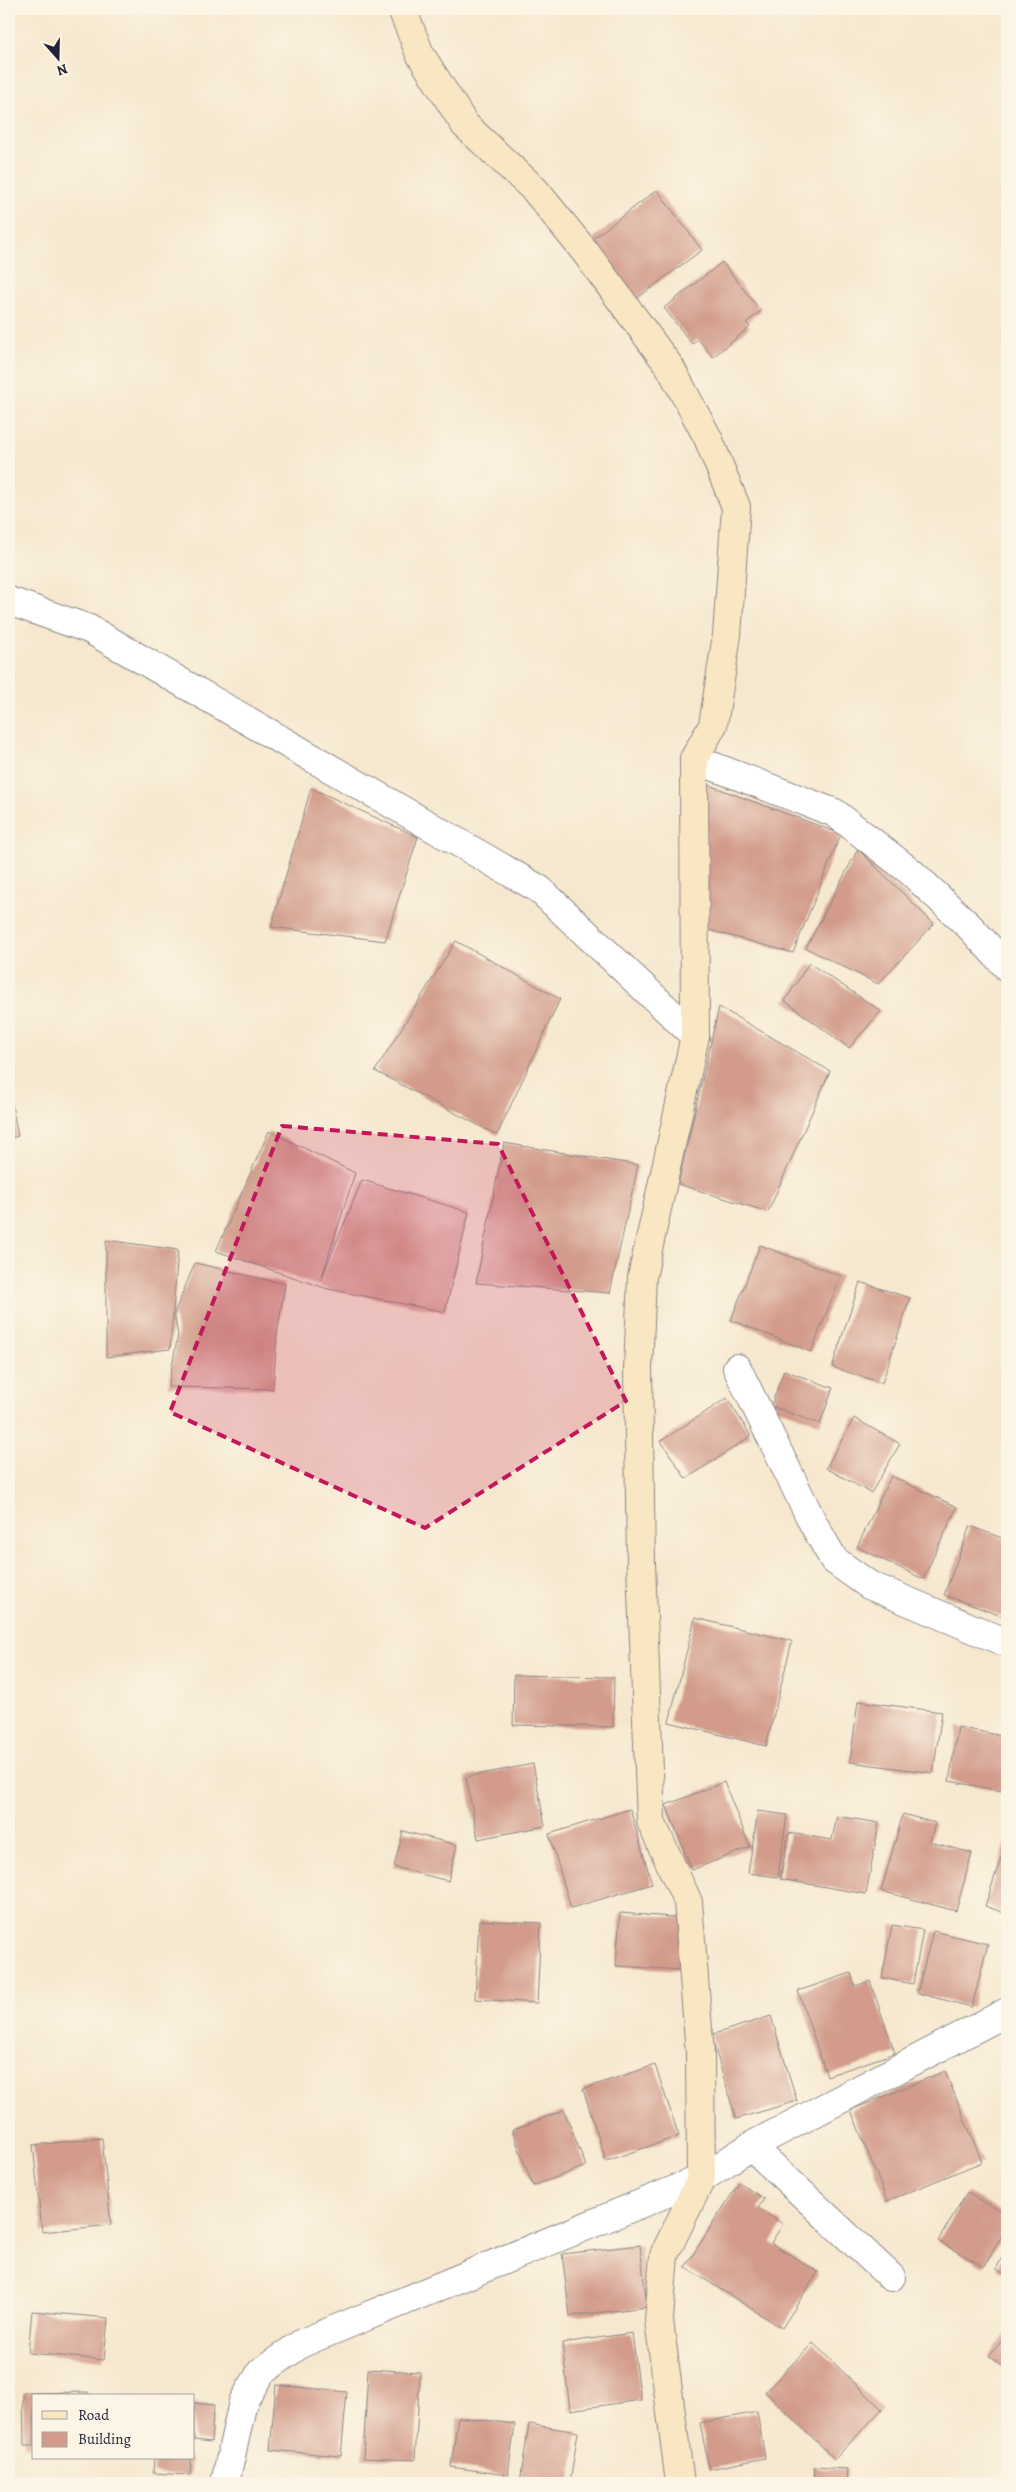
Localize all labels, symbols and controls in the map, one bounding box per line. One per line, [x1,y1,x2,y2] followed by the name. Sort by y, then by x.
[32,32,82,82] north arrow
[54,59,70,80] text: N
[32,2394,195,2460] legend
[78,2405,110,2425] text: Road
[78,2429,131,2449] text: Building

